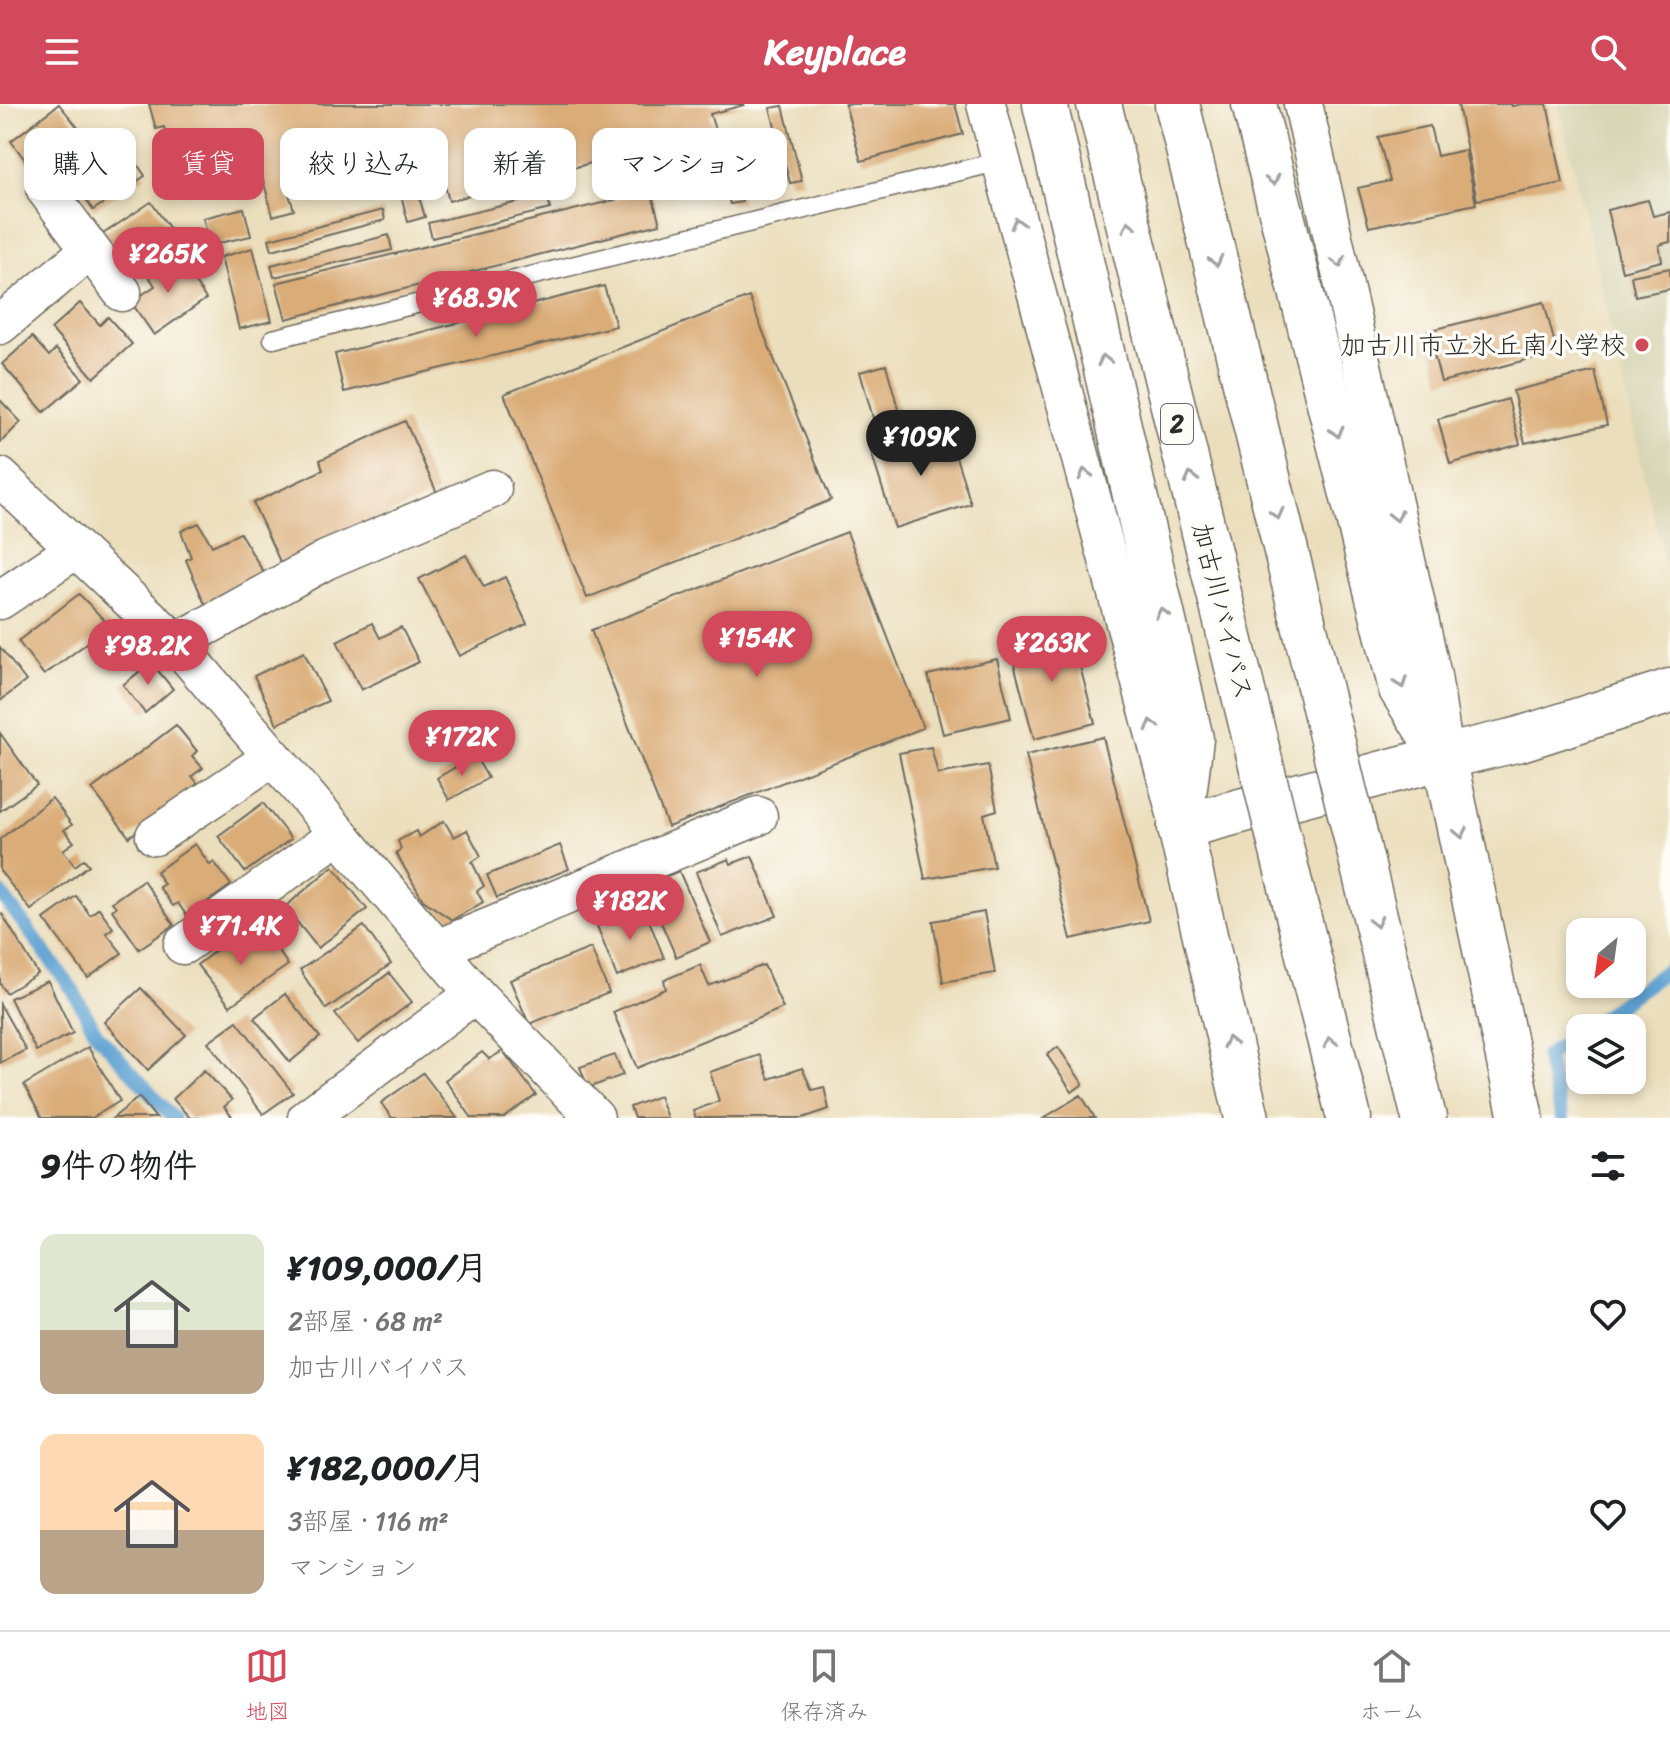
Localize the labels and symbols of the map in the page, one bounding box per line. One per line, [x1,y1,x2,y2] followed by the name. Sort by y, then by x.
[1264,172,1281,186] one-way arrow
[1010,216,1027,230] one-way arrow
[1121,219,1138,233] one-way arrow
[112,227,224,295] pin: ¥265K
[1206,254,1223,268] one-way arrow
[1330,255,1347,268] one-way arrow
[411,271,541,339] pin: ¥68.9K
[1340,322,1626,368] place label: 加古川市立氷丘南小学校
[1633,336,1651,354] marker: 加古川市立氷丘南小学校
[1096,353,1113,367] one-way arrow
[1161,404,1193,444] road number: 2
[865,410,977,478] pin: ¥109K
[1327,424,1344,438] one-way arrow
[1077,467,1094,481] one-way arrow
[1183,472,1200,486] one-way arrow
[1268,507,1285,520] one-way arrow
[1387,508,1404,522] one-way arrow
[1179,517,1267,705] street label: 加古川バイパス
[1154,607,1171,620] one-way arrow
[701,611,813,679] pin: ¥154K
[996,616,1108,684] pin: ¥263K
[83,619,213,687] pin: ¥98.2K
[1391,675,1408,689] one-way arrow
[406,710,518,778] pin: ¥172K
[1145,718,1161,732] one-way arrow
[1451,826,1468,840] one-way arrow
[574,874,686,942] pin: ¥182K
[176,899,306,967] pin: ¥71.4K
[1367,914,1384,928] one-way arrow
[1566,918,1646,998] north arrow
[1222,1036,1239,1049] one-way arrow
[1322,1036,1339,1050] one-way arrow

